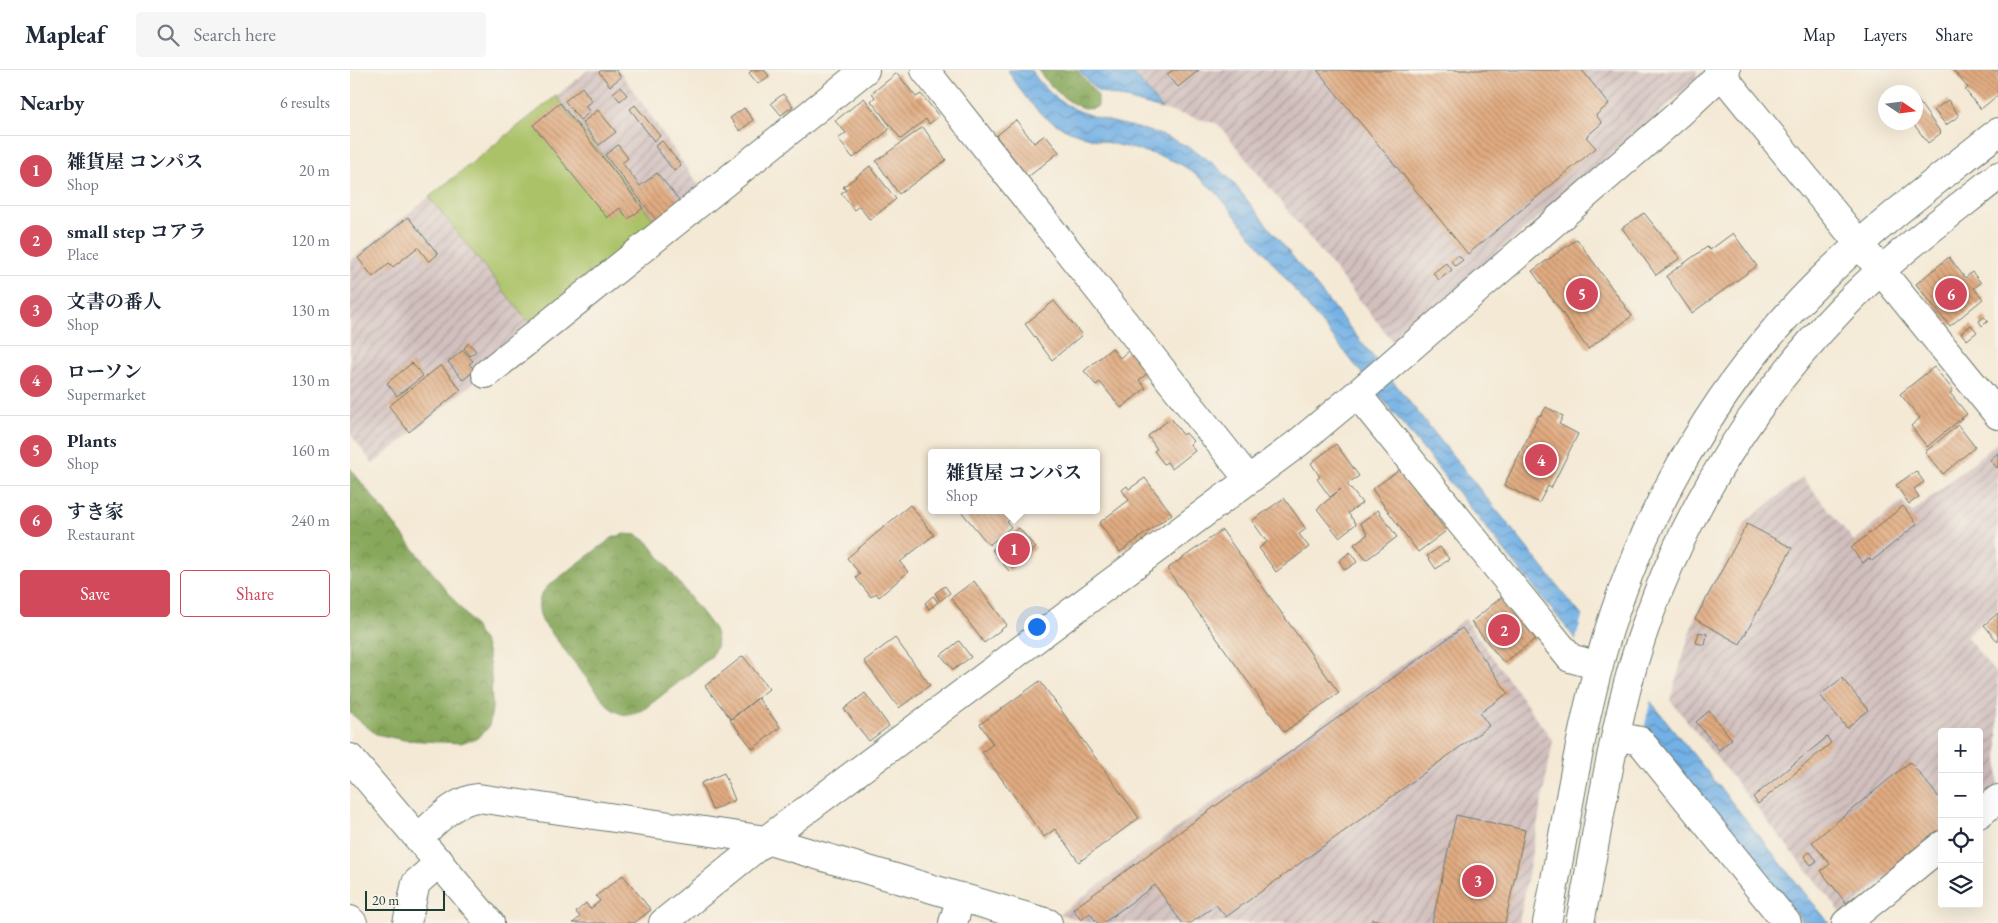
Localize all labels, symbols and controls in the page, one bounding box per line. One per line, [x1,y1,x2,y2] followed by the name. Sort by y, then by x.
[136,12,486,57] search box
[25,19,106,50] text: Mapleaf
[154,21,182,49] icon: search
[194,22,276,47] text: Search here
[1803,23,1835,46] text: Map
[1863,23,1907,46] text: Layers
[1935,23,1973,46] text: Share
[1878,85,1923,130] north arrow
[20,89,84,116] text: Nearby
[280,92,330,113] text: 6 results
[67,149,203,174] text: 雑貨屋 コンパス
[32,160,40,181] text: 1
[299,160,330,181] text: 20 m
[67,174,99,195] text: Shop
[67,219,207,244] text: small step コアラ
[32,230,40,251] text: 2
[291,230,330,251] text: 120 m
[67,244,99,265] text: Place
[1566,275,1598,313] pin: 5
[1935,275,1967,313] pin: 6
[67,289,162,314] text: 文書の番人
[32,300,40,321] text: 3
[291,300,330,321] text: 130 m
[67,314,99,335] text: Shop
[67,359,142,384] text: ローソン
[32,370,40,391] text: 4
[291,370,330,391] text: 130 m
[67,384,146,405] text: Supermarket
[67,428,117,453] text: Plants
[32,440,40,461] text: 5
[291,440,330,461] text: 160 m
[1525,441,1557,479] pin: 4
[928,449,1100,514] popup
[67,453,99,474] text: Shop
[946,460,1082,485] text: 雑貨屋 コンパス
[946,485,978,506] text: Shop
[67,499,124,524] text: すき家
[32,510,40,531] text: 6
[291,510,330,531] text: 240 m
[67,524,135,545] text: Restaurant
[998,530,1030,568] pin: 1
[20,570,170,617] button: Save
[180,570,330,617] button: Share
[1488,611,1520,649] pin: 2
[1024,614,1050,640] your location
[1938,728,1983,908] map controls
[1938,728,1983,773] button: +
[1938,773,1983,818] button: −
[1938,818,1983,863] button: locate
[1462,862,1494,900] pin: 3
[1938,863,1983,908] button: layers
[365,888,445,911] scale bar
[372,891,399,909] text: 20 m

